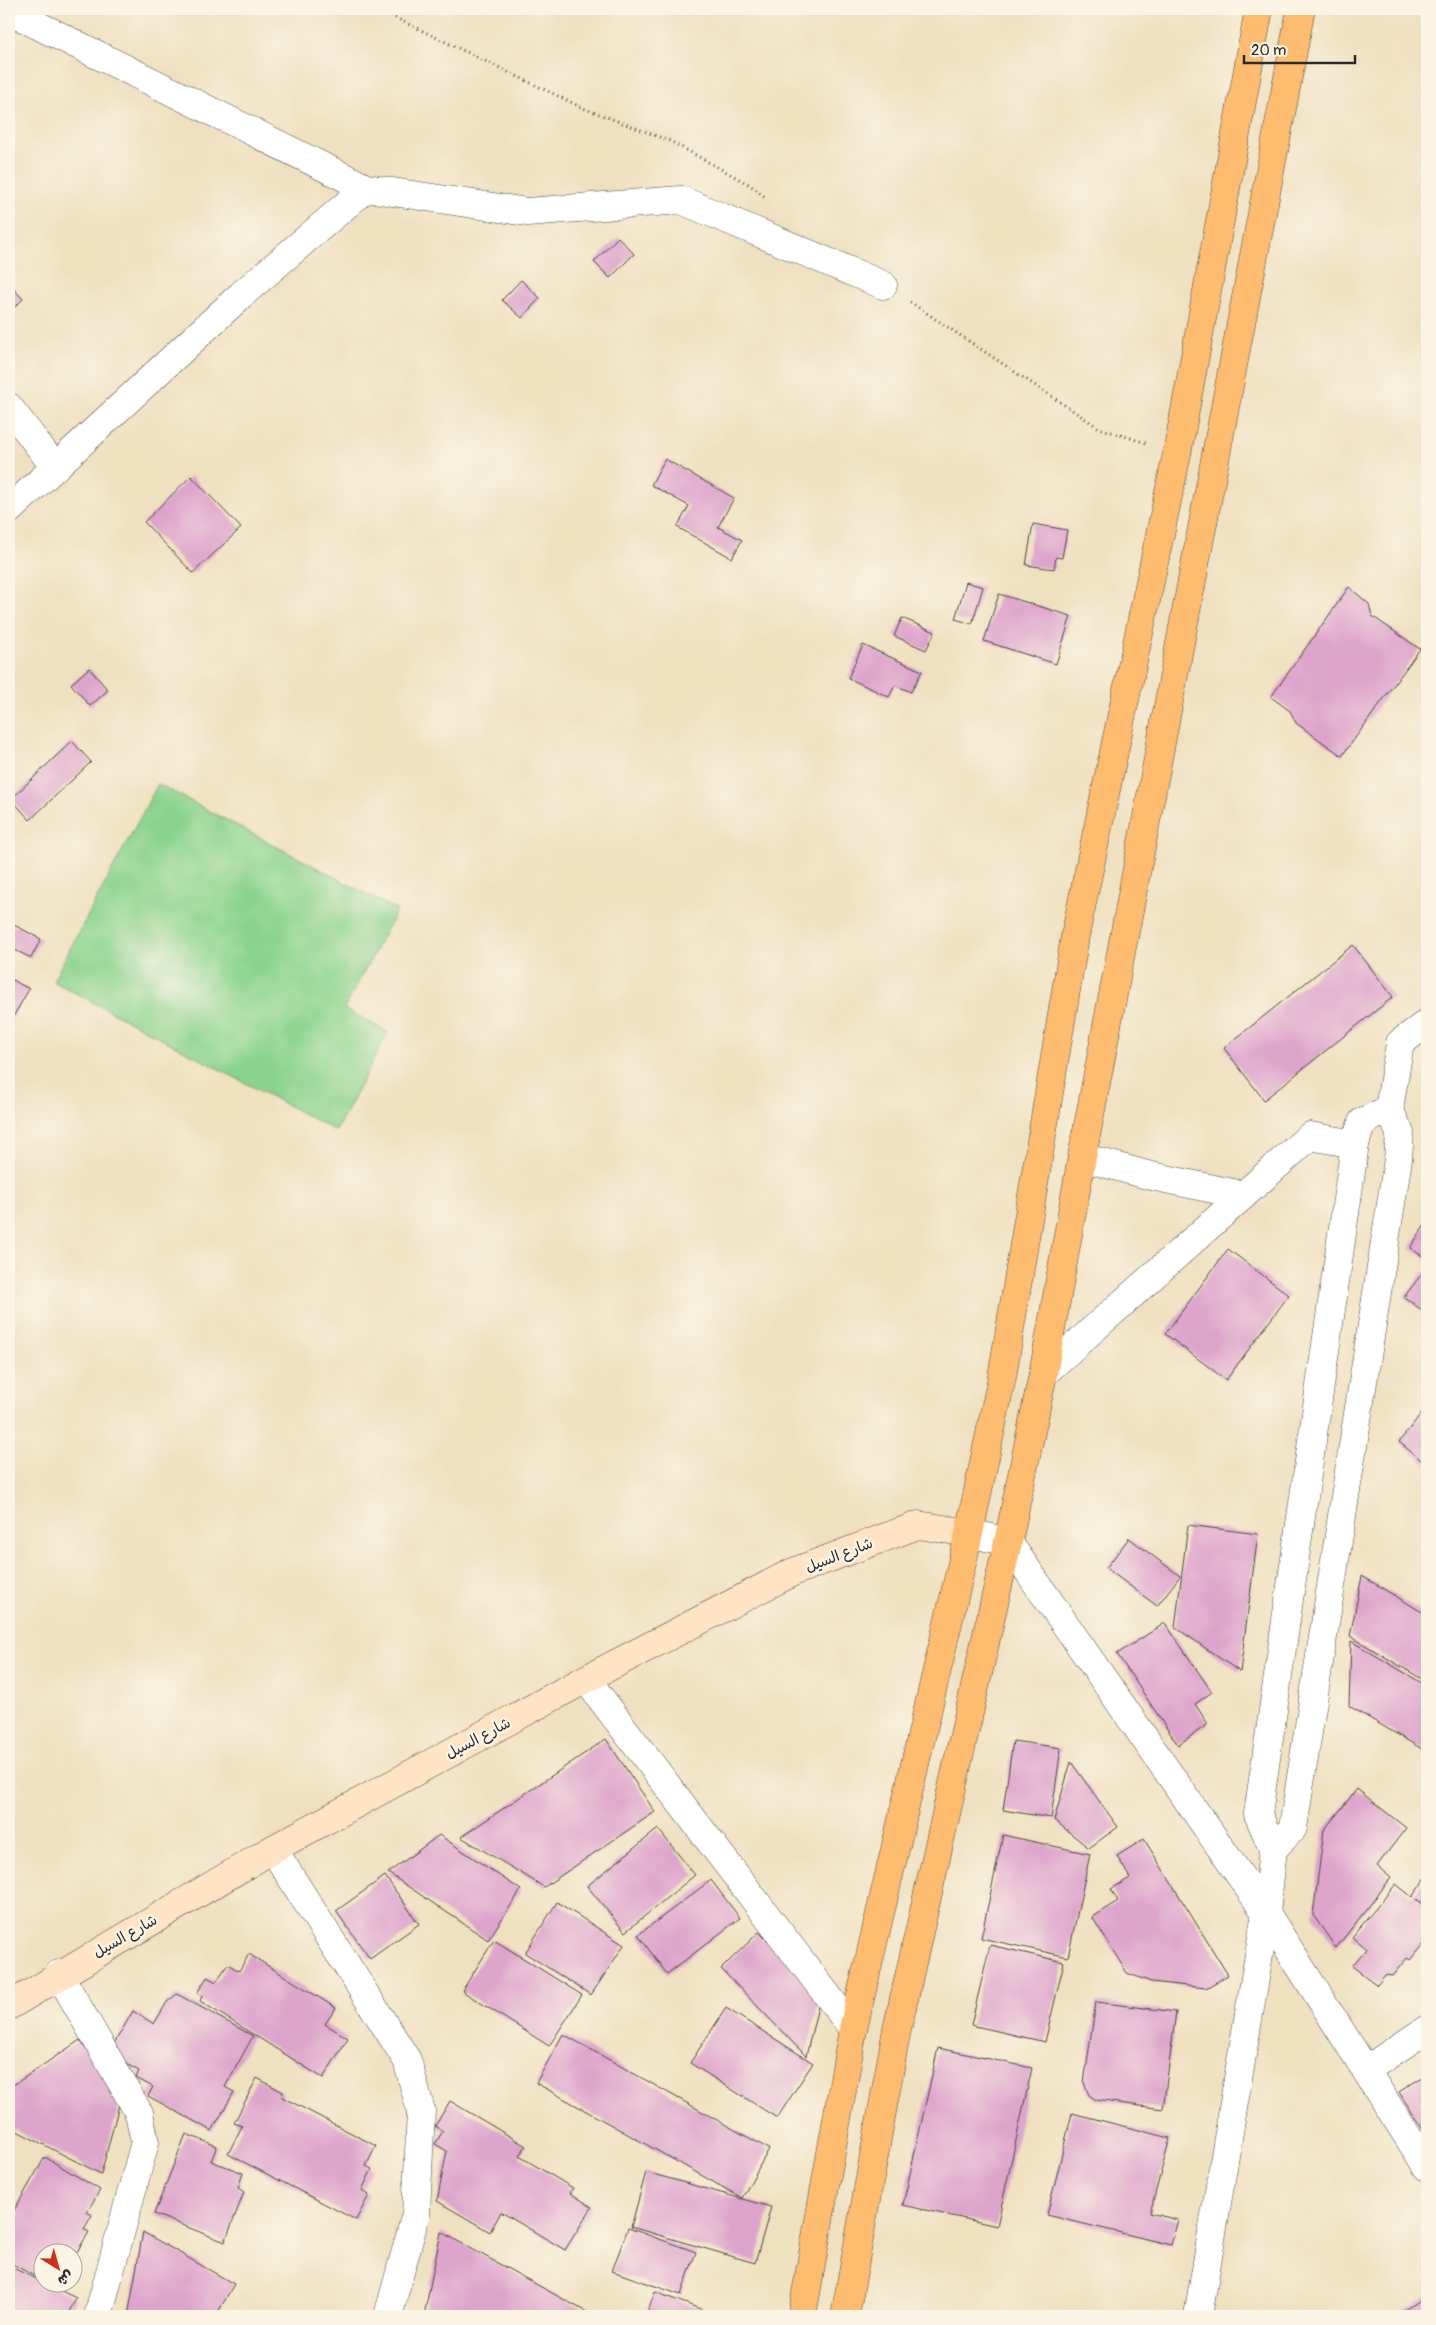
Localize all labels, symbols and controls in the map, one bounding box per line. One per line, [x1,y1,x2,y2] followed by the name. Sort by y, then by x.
[1244,32,1355,64] scale bar
[1251,41,1286,60] text: 20 m
[803,1534,876,1577] street label: شارع السيل
[442,1713,514,1763] street label: شارع السيل
[90,1910,161,1962] street label: شارع السيل
[32,2242,82,2292] north arrow
[54,2267,77,2289] text: ش

